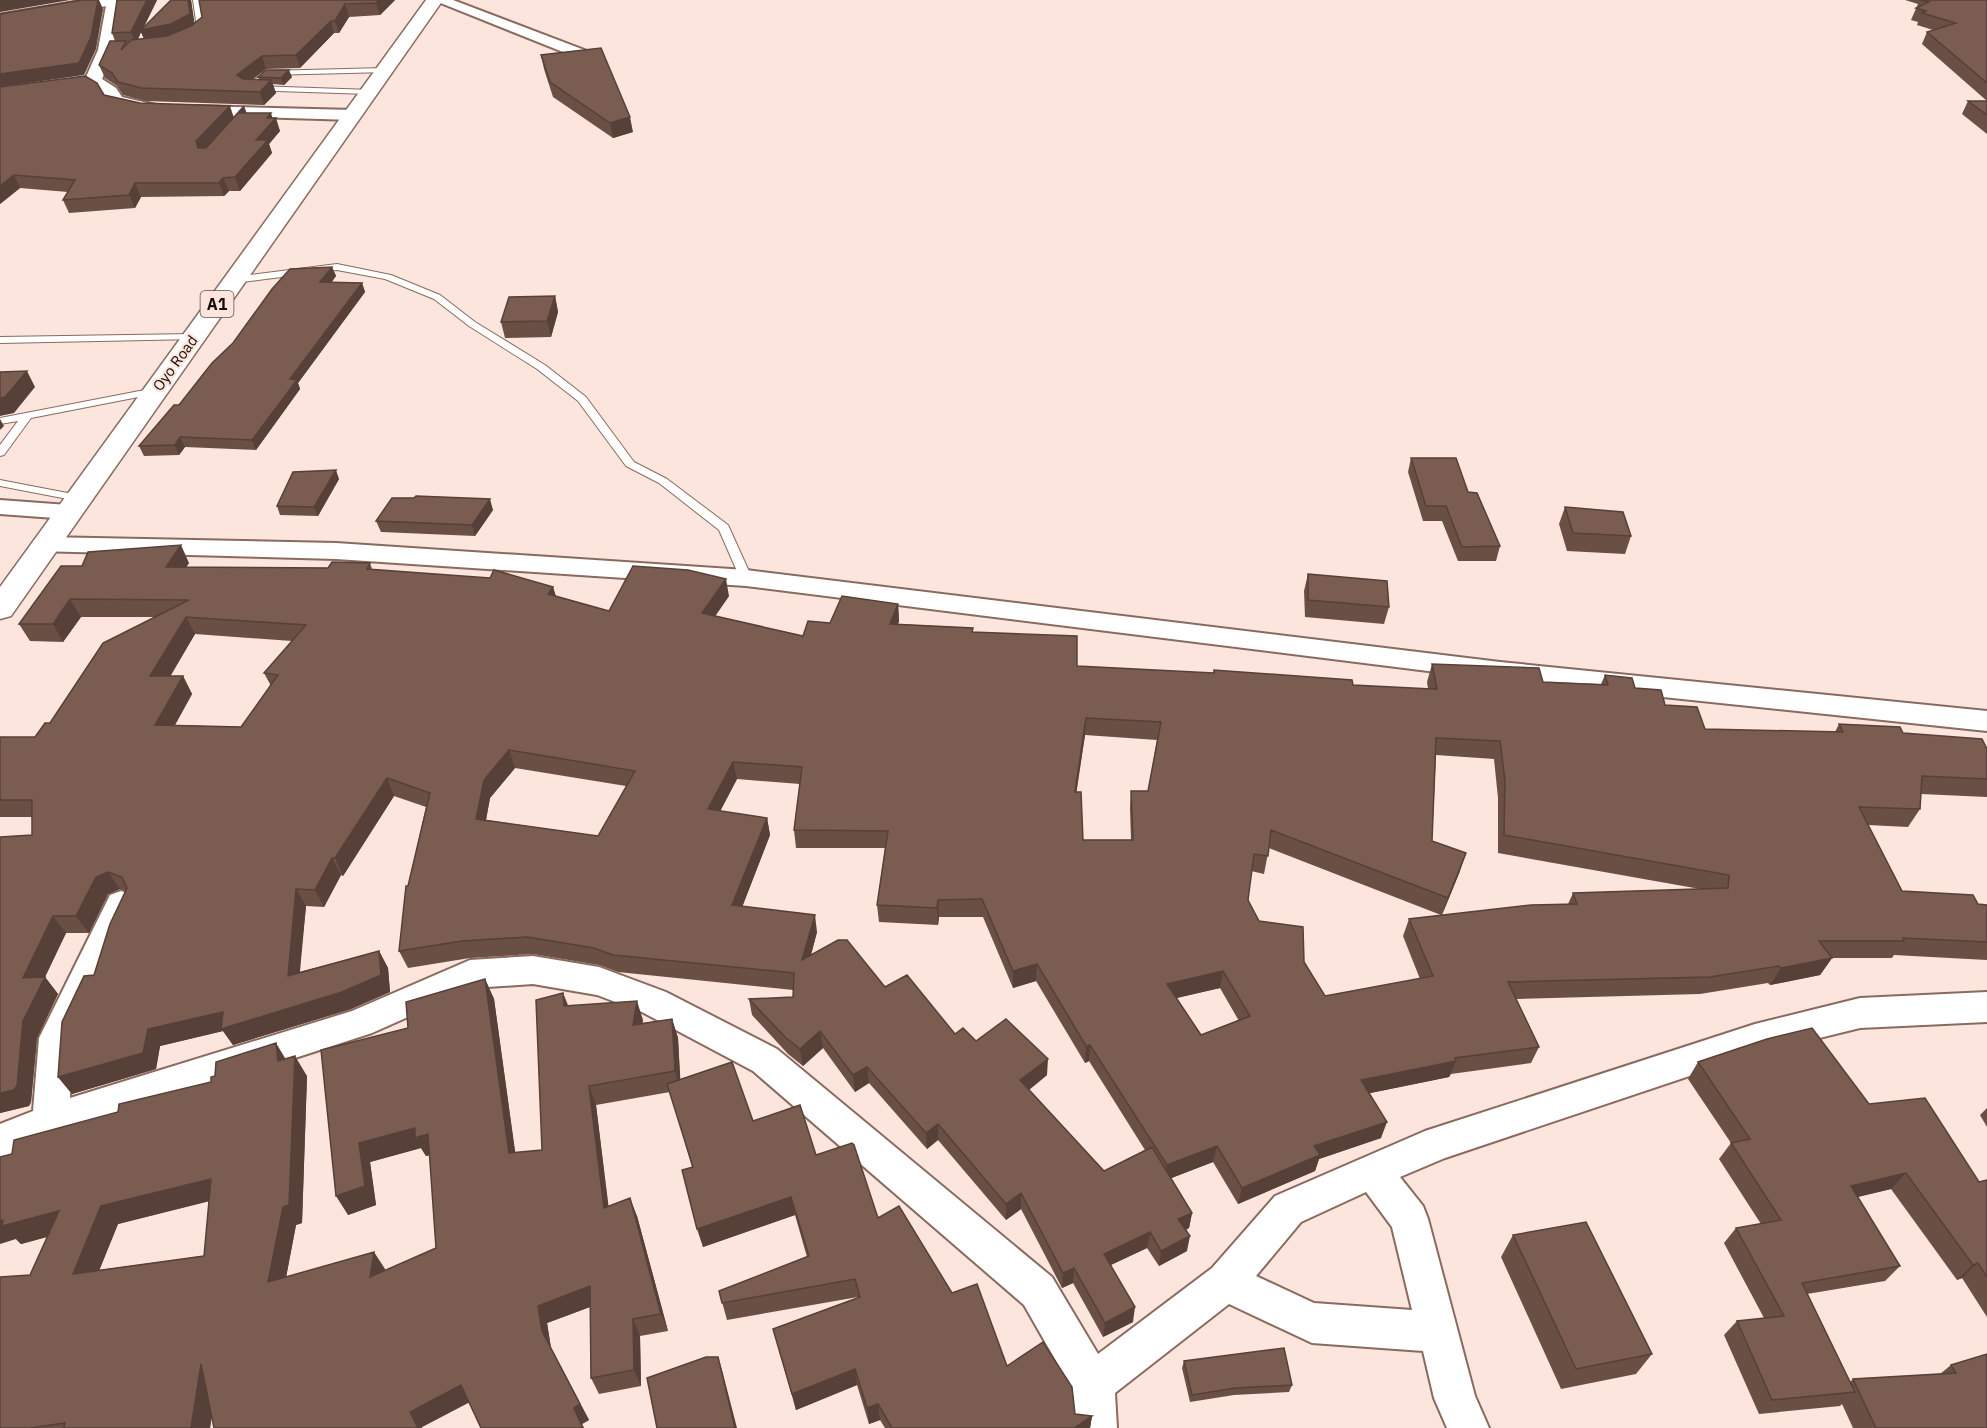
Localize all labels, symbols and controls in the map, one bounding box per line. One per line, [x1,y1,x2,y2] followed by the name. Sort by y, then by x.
[200,291,234,317] road number: A1
[148,331,202,395] street label: Oyo Road

